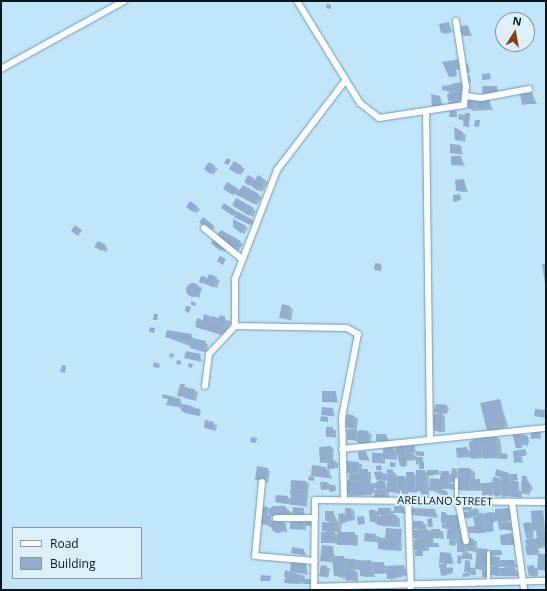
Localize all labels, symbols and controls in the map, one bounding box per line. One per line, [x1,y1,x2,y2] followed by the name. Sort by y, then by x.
[495,12,535,52] north arrow
[511,12,523,29] text: N
[397,494,493,508] street label: ARELLANO STREET
[12,527,142,579] legend
[50,535,79,552] text: Road
[50,555,95,572] text: Building

